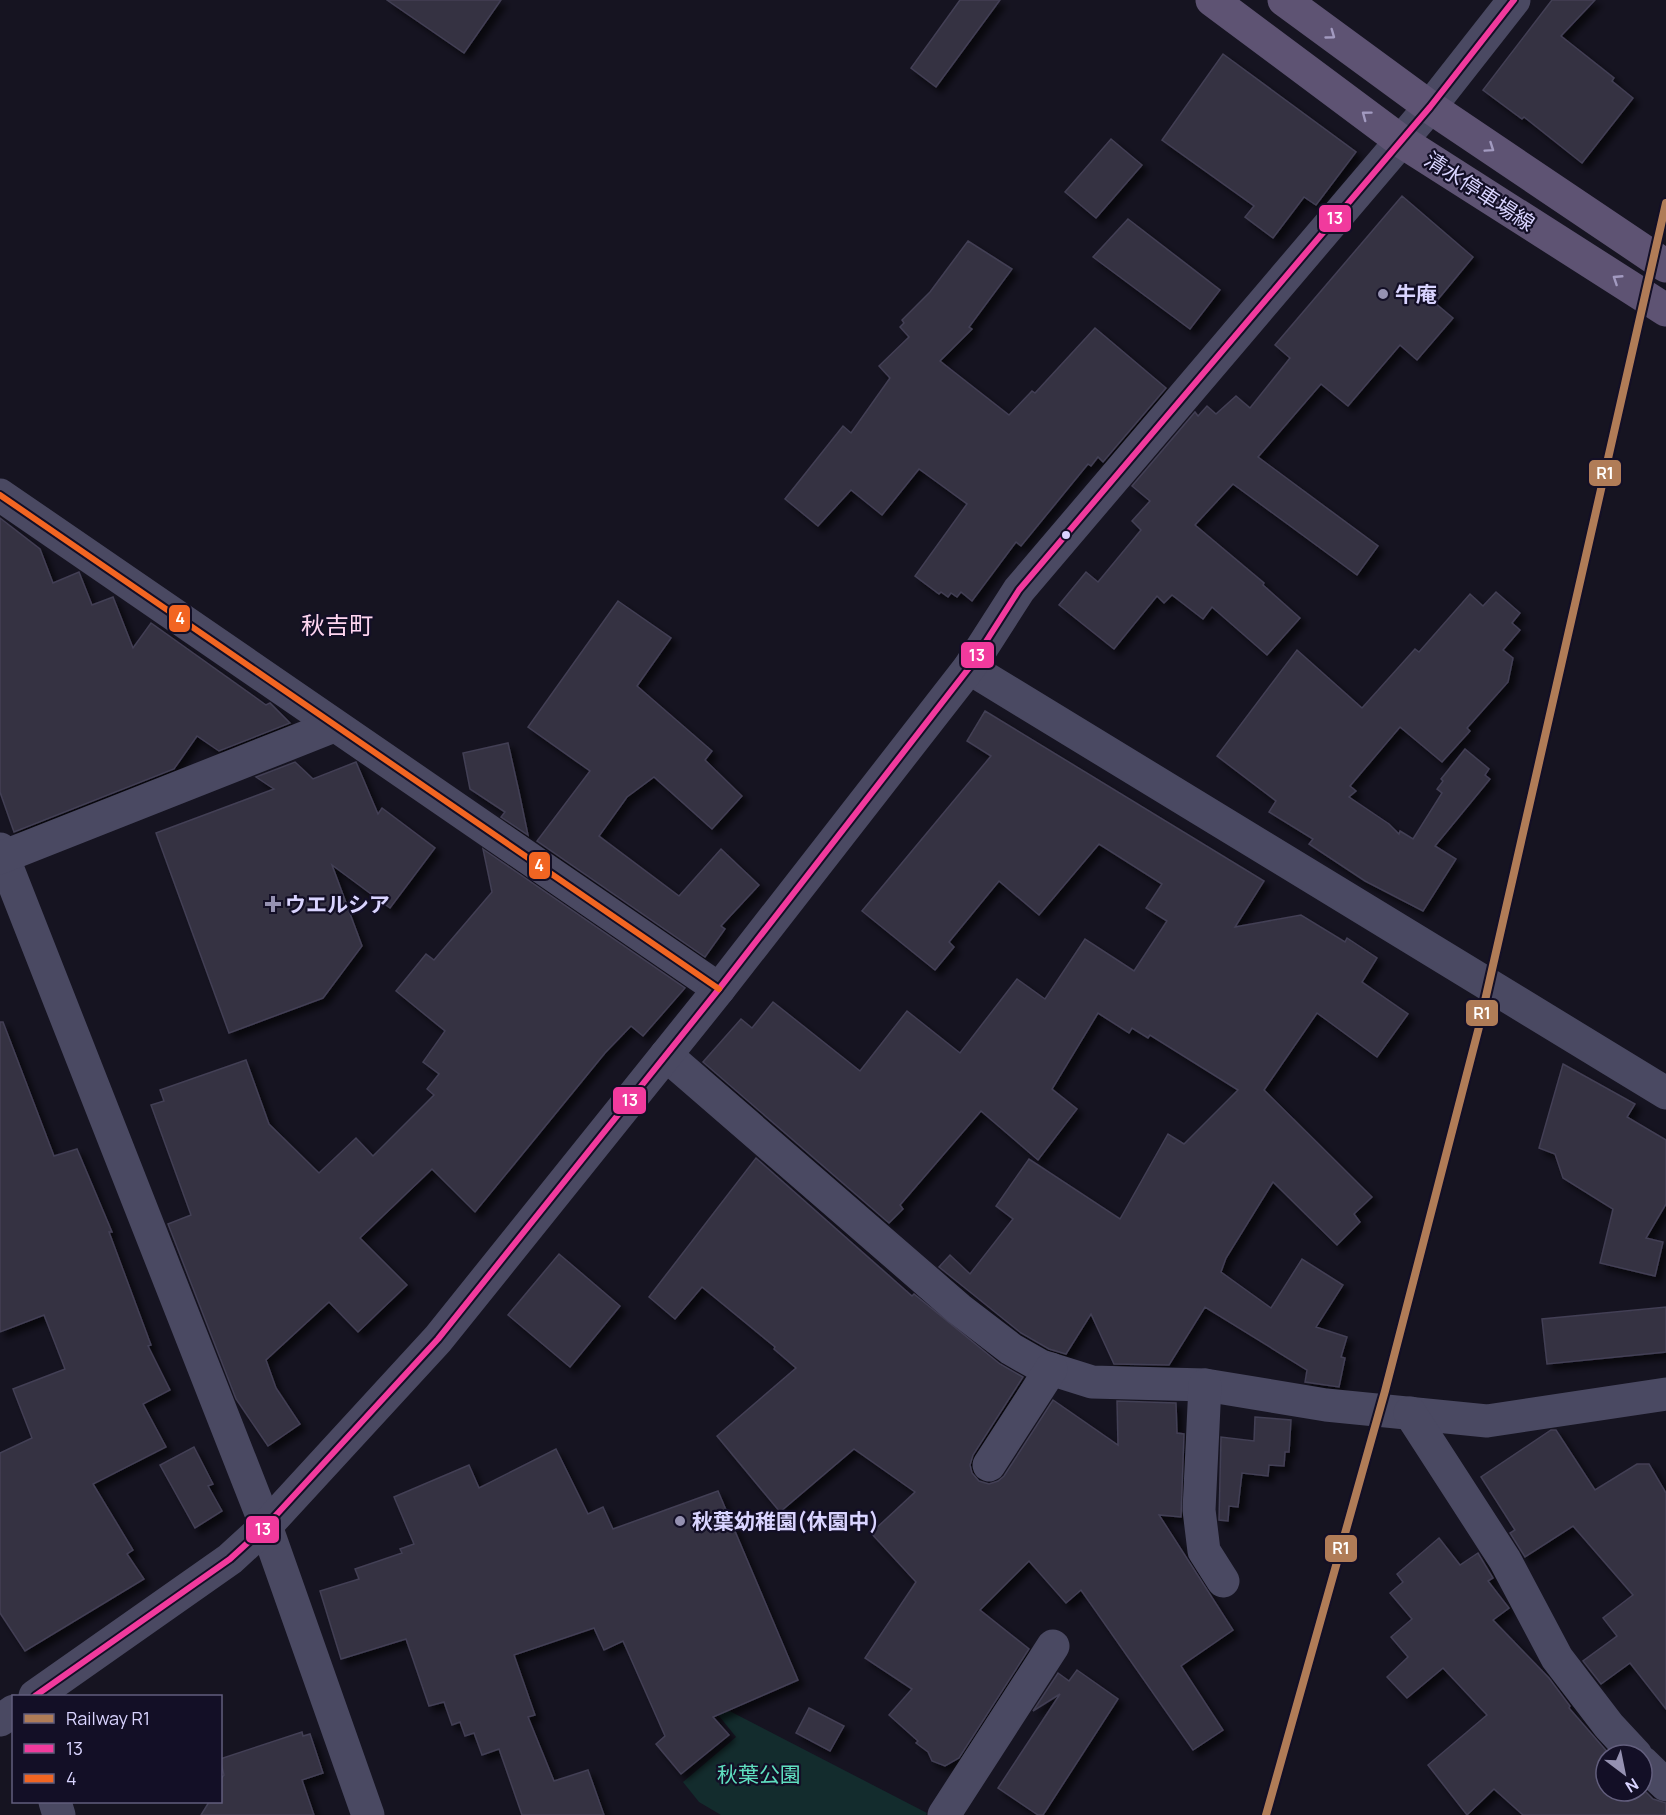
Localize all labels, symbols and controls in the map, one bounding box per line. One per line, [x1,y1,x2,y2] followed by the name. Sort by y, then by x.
[1325,27,1336,38] one-way arrow
[1361,111,1372,122] one-way arrow
[1483,141,1494,152] one-way arrow
[1420,145,1540,237] street label: 清水停車場線
[1318,204,1352,233] line badge: 13
[1327,207,1343,229] text: 13
[1613,275,1624,286] one-way arrow
[1395,280,1437,308] place label: 牛庵
[1376,287,1390,301] marker: 牛庵
[1588,459,1622,487] line badge: R1
[1596,462,1614,484] text: R1
[1060,529,1072,541] unlabelled marker
[168,604,191,633] line badge: 4
[175,607,185,629] text: 4
[301,608,373,641] district label: 秋吉町
[960,641,995,669] line badge: 13
[969,644,985,666] text: 13
[528,851,551,880] line badge: 4
[534,854,544,876] text: 4
[285,890,390,918] place label: ウエルシア
[266,897,280,911] marker: ウエルシア
[1465,999,1499,1027] line badge: R1
[1473,1002,1491,1024] text: R1
[612,1086,647,1115] line badge: 13
[622,1089,638,1111] text: 13
[692,1507,879,1535] place label: 秋葉幼稚園(休園中)
[673,1514,687,1528] marker: 秋葉幼稚園(休園中)
[245,1515,280,1544] line badge: 13
[255,1518,271,1540] text: 13
[1324,1534,1358,1563] line badge: R1
[1332,1537,1350,1559] text: R1
[12,1695,222,1803] legend
[66,1706,150,1730] text: Railway R1
[66,1736,83,1760] text: 13
[1594,1743,1654,1803] north arrow
[717,1760,801,1788] park label: 秋葉公園
[66,1766,77,1790] text: 4
[1621,1773,1643,1798] text: N

